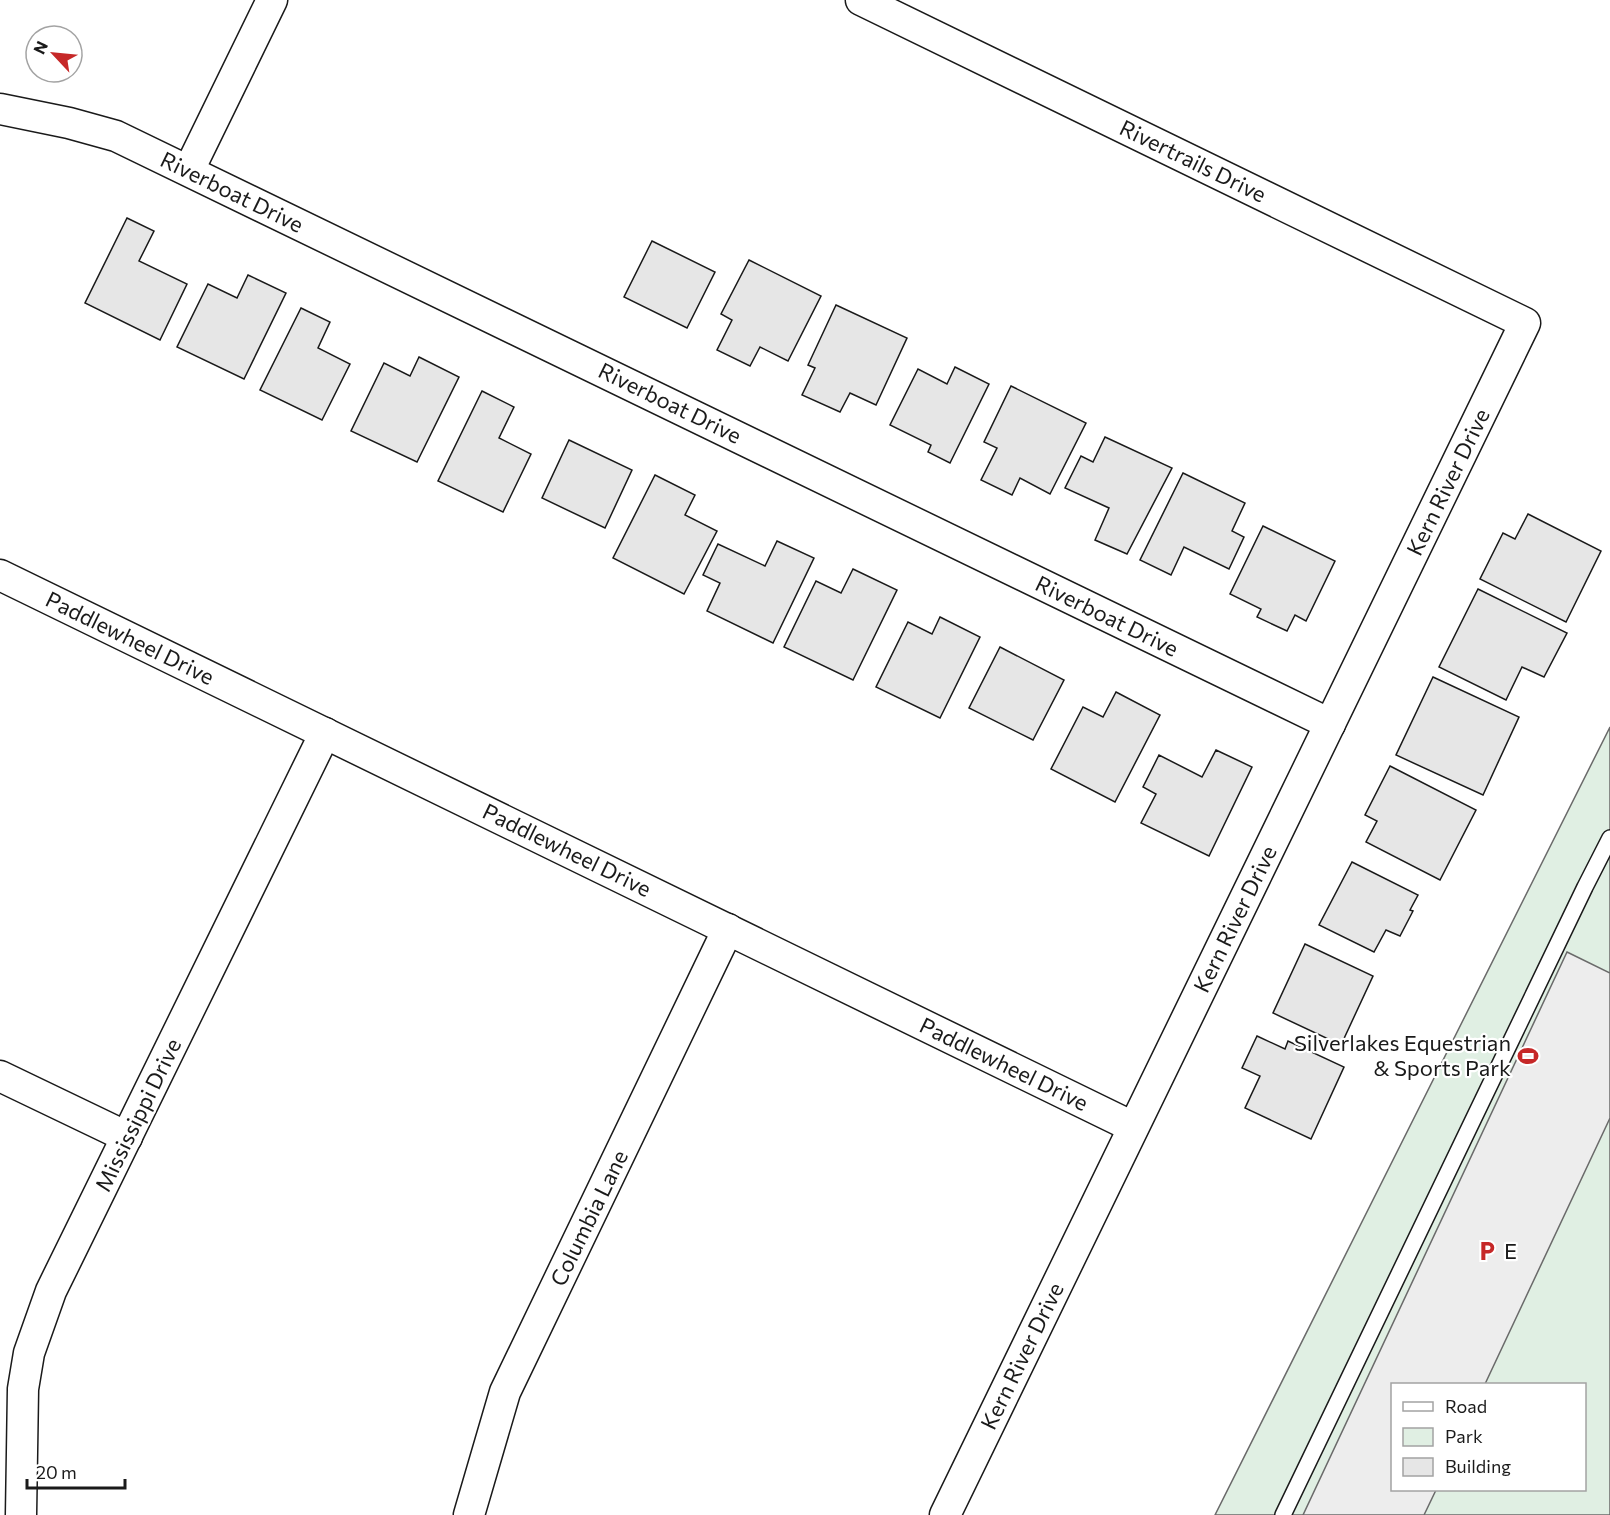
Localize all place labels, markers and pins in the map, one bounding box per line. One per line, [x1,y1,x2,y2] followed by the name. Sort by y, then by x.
[1294,1029,1511,1081] place label: Silverlakes Equestrian & Sports Park
[1516,1044,1540,1068] sports icon: Silverlakes Equestrian & Sports Park
[1504,1237,1517,1264] place label: E
[1475,1239,1499,1263] parking icon: E

